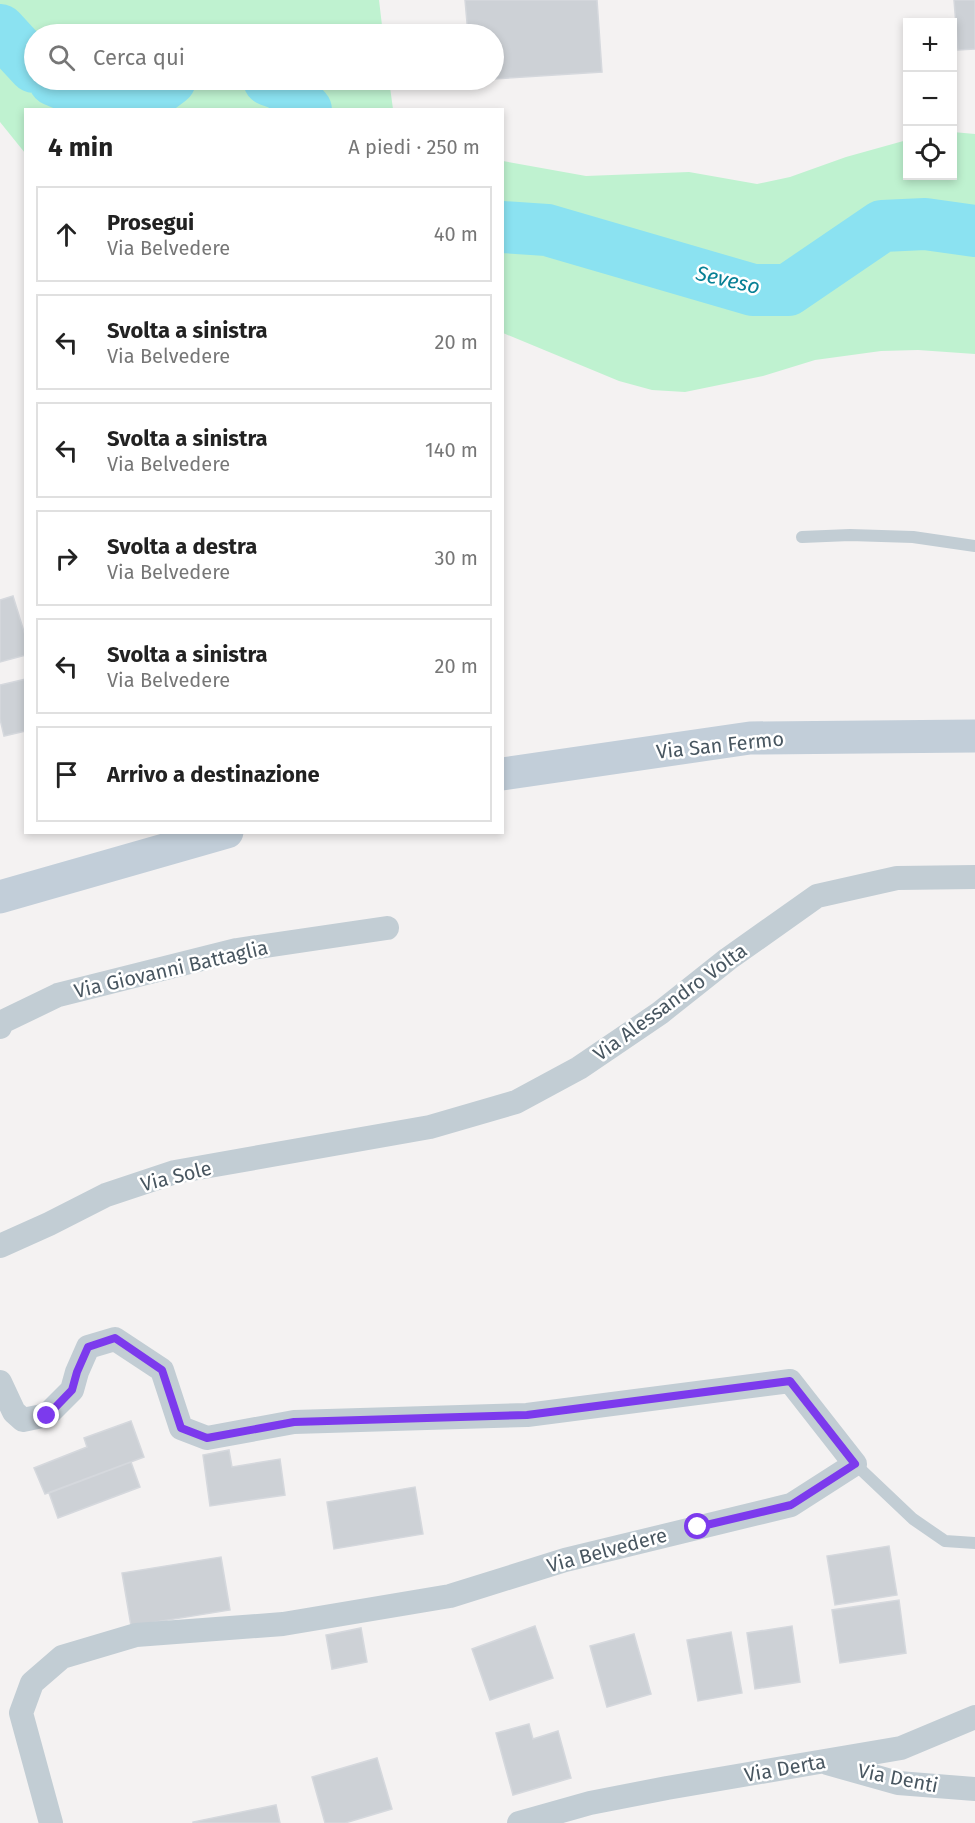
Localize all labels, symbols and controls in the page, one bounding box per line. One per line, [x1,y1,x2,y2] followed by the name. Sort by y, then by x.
[903,18,957,180] map controls
[903,18,957,72] button: +
[24,24,504,90] search box
[45,41,78,74] icon: search
[93,44,185,71] text: Cerca qui
[903,72,957,126] button: −
[903,126,957,180] button: locate
[48,132,113,163] text: 4 min
[348,135,480,159] text: A piedi · 250 m
[107,209,194,236] text: Prosegui
[50,218,83,251] icon: ahead
[434,222,478,246] text: 40 m
[107,236,230,260] text: Via Belvedere
[692,260,763,300] water label: Seveso
[107,317,268,344] text: Svolta a sinistra
[50,326,83,359] icon: left
[435,330,478,354] text: 20 m
[107,344,230,368] text: Via Belvedere
[107,425,268,452] text: Svolta a sinistra
[50,434,83,467] icon: left
[425,438,478,462] text: 140 m
[107,452,230,476] text: Via Belvedere
[107,533,257,560] text: Svolta a destra
[50,542,83,575] icon: right
[434,546,478,570] text: 30 m
[107,560,230,584] text: Via Belvedere
[107,641,268,668] text: Svolta a sinistra
[50,650,83,683] icon: left
[435,654,478,678] text: 20 m
[107,668,230,692] text: Via Belvedere
[655,726,785,764] street label: Via San Fermo
[50,758,83,791] icon: arrive
[107,761,320,788] text: Arrivo a destinazione
[72,935,270,1003] street label: Via Giovanni Battaglia
[588,938,752,1066] street label: Via Alessandro Volta
[138,1156,214,1196] street label: Via Sole
[33,1402,59,1428] route end
[684,1513,710,1539] route start
[544,1522,670,1578] street label: Via Belvedere
[742,1749,828,1787] street label: Via Derta
[856,1758,940,1798] street label: Via Denti

